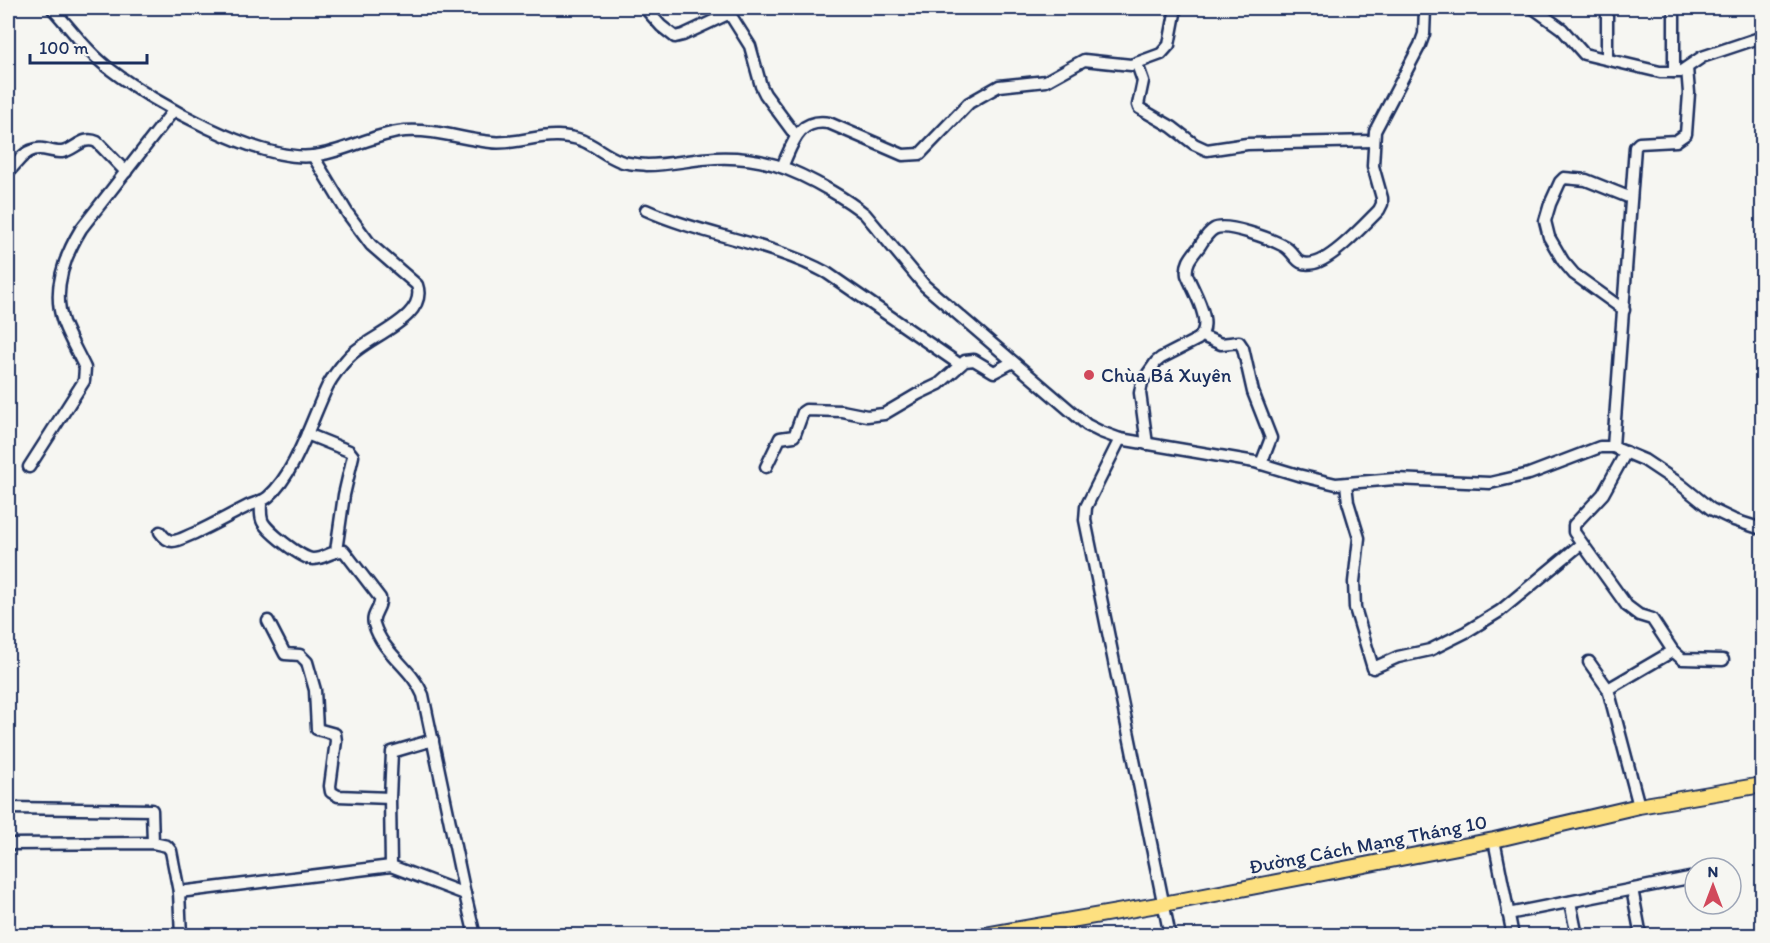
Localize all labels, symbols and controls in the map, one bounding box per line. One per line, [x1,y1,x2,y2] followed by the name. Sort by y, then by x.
[30,27,147,65] scale bar
[39,37,89,59] text: 100 m
[1101,363,1232,387] place label: Chùa Bá Xuyên
[1082,368,1096,382] marker: Chùa Bá Xuyên
[1247,809,1489,879] street label: Đường Cách Mạng Tháng 10
[1683,856,1743,916] north arrow
[1708,862,1718,881] text: N

